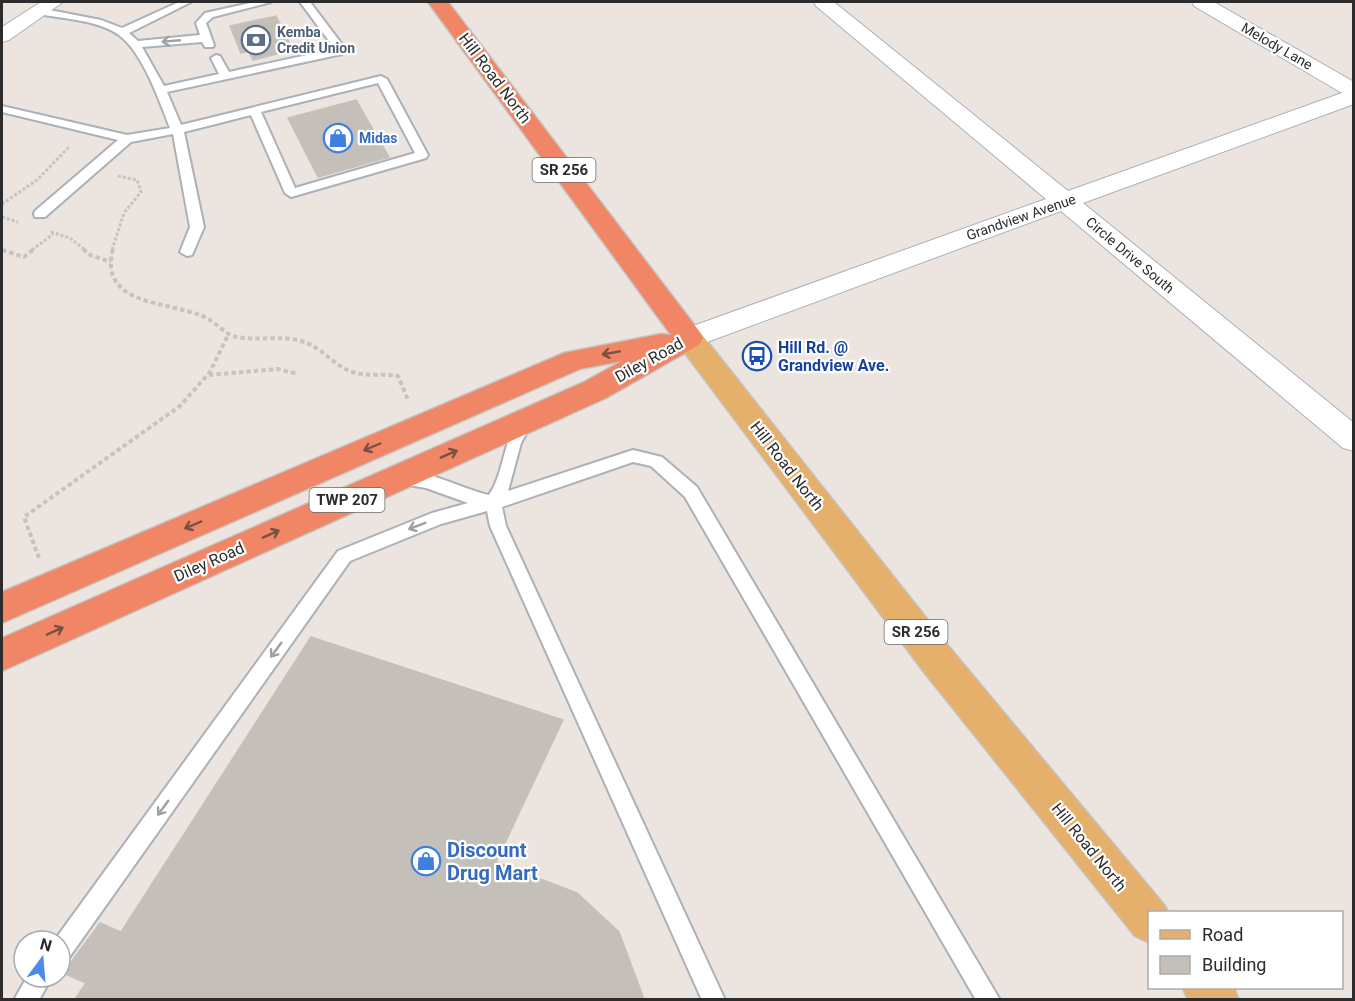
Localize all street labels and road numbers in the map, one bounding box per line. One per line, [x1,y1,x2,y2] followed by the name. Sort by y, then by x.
[1239,19,1315,73] street label: Melody Lane
[455,29,535,127] street label: Hill Road North
[532,158,596,182] road number: SR 256
[964,191,1078,243] street label: Grandview Avenue
[1083,214,1177,296] street label: Circle Drive South
[612,334,686,386] street label: Diley Road
[746,418,828,514] street label: Hill Road North
[310,488,385,512] road number: TWP 207
[171,538,247,586] street label: Diley Road
[884,620,948,644] road number: SR 256
[1048,799,1130,895] street label: Hill Road North

